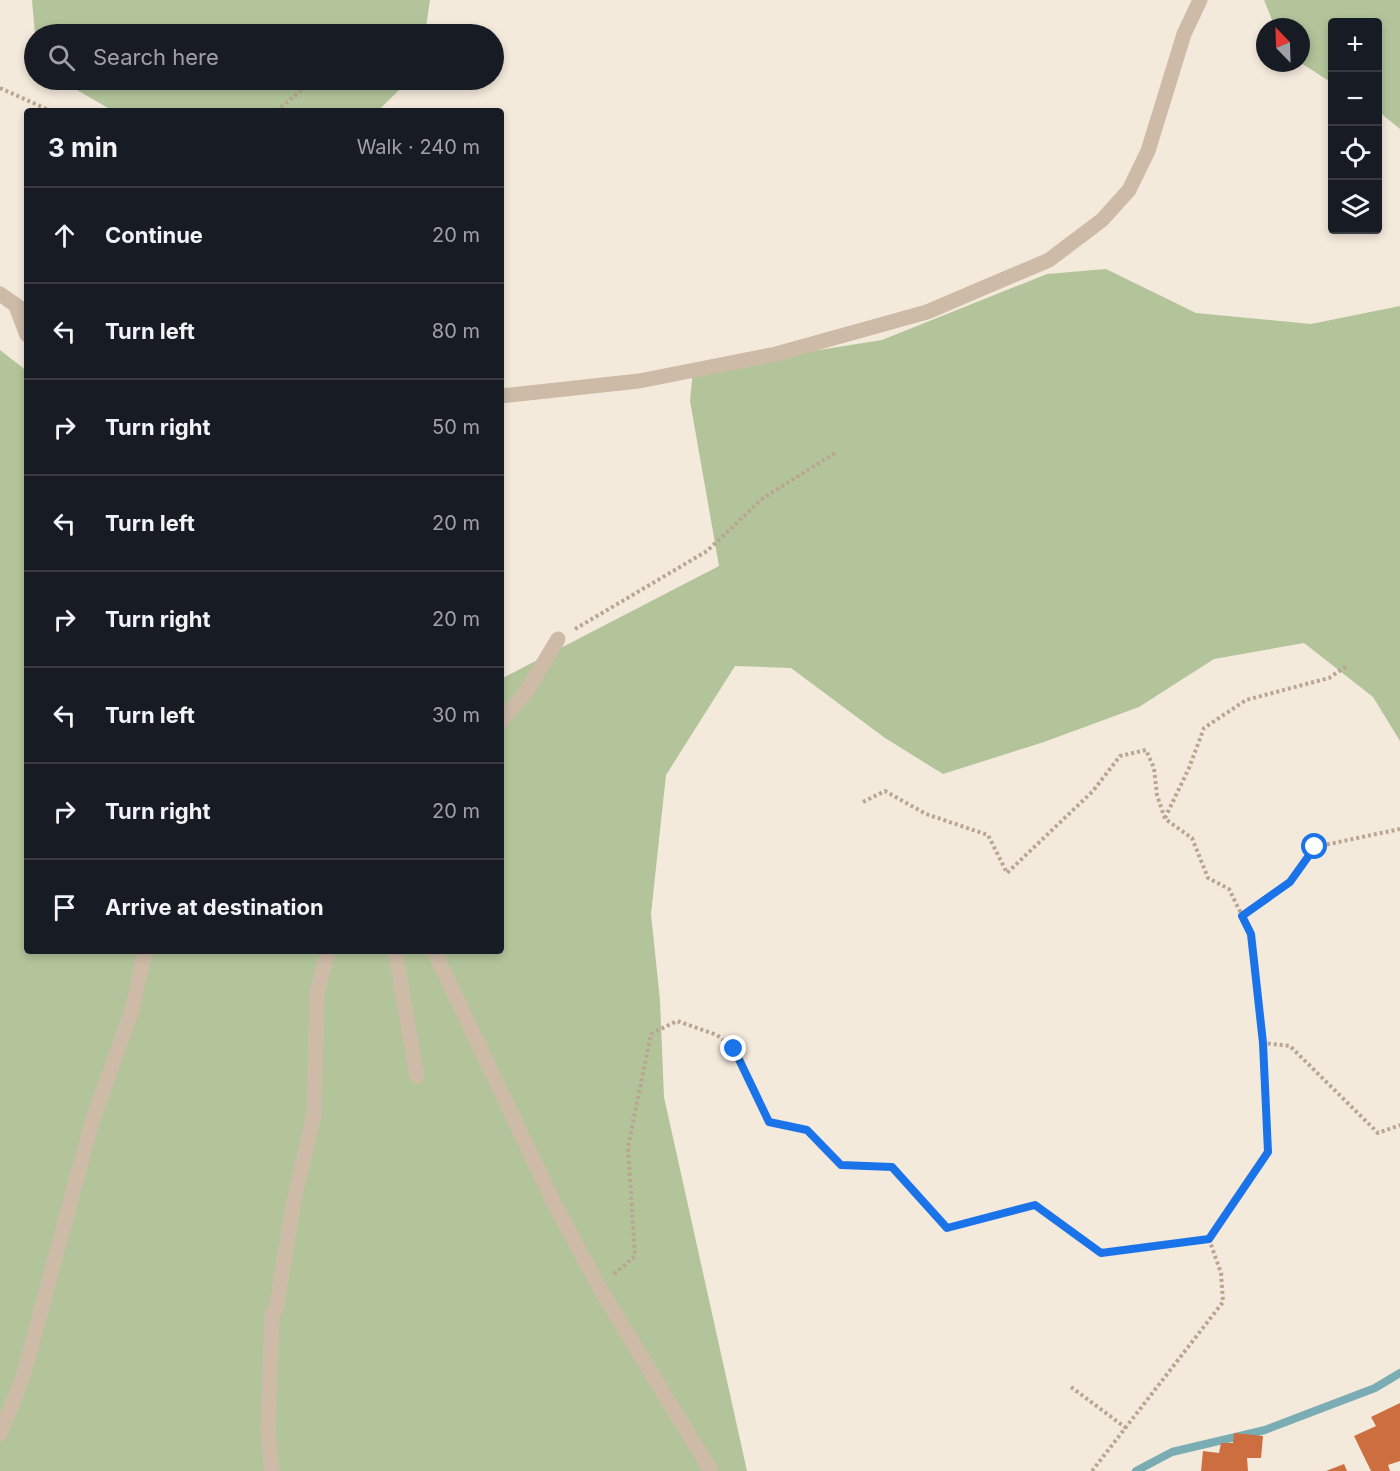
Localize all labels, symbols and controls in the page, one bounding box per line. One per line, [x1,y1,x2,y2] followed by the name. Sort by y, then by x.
[1256,18,1310,72] north arrow
[1328,18,1382,234] map controls
[1328,18,1382,72] button: +
[24,24,504,90] search box
[45,41,78,74] icon: search
[93,44,219,70] text: Search here
[1328,72,1382,126] button: −
[1328,126,1382,180] button: locate
[48,132,118,163] text: 3 min
[357,135,480,159] text: Walk · 240 m
[1328,180,1382,234] button: layers
[48,219,81,252] icon: ahead
[105,222,203,248] text: Continue
[432,223,480,247] text: 20 m
[48,315,81,348] icon: left
[105,318,195,344] text: Turn left
[432,319,480,343] text: 80 m
[48,411,81,444] icon: right
[105,414,211,440] text: Turn right
[432,415,480,439] text: 50 m
[48,507,81,540] icon: left
[105,510,195,536] text: Turn left
[432,511,480,535] text: 20 m
[48,603,81,636] icon: right
[105,606,211,632] text: Turn right
[432,607,480,631] text: 20 m
[48,699,81,732] icon: left
[105,702,195,728] text: Turn left
[432,703,480,727] text: 30 m
[48,795,81,828] icon: right
[105,798,211,824] text: Turn right
[432,799,480,823] text: 20 m
[1301,833,1327,859] route start
[48,891,81,924] icon: arrive
[105,894,324,920] text: Arrive at destination
[720,1035,746,1061] route end

